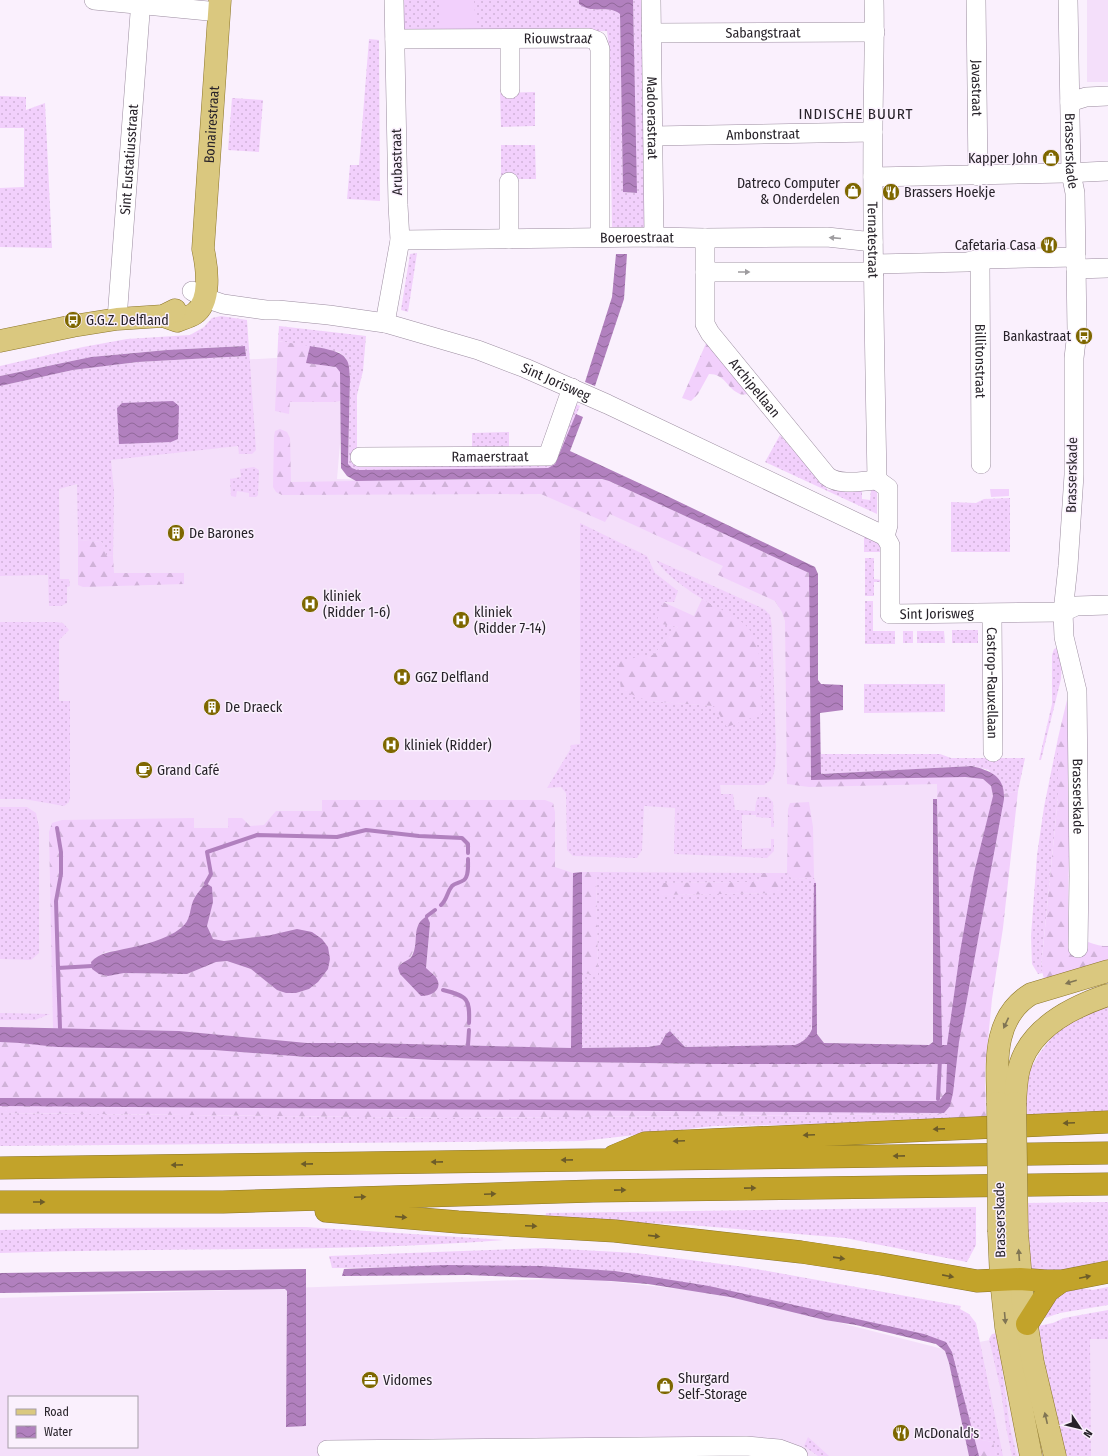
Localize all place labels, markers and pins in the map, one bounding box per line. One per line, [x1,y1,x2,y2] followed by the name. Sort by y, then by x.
[1041,148,1061,168] shop icon: Kapper John
[968,150,1038,167] place label: Kapper John
[737,175,840,208] place label: Datreco Computer & Onderdelen
[843,181,863,201] shop icon: Datreco Computer & Onderdelen
[881,182,901,202] restaurant icon: Brassers Hoekje
[904,184,995,201] place label: Brassers Hoekje
[1039,235,1059,255] restaurant icon: Cafetaria Casa
[955,237,1036,254] place label: Cafetaria Casa
[63,310,83,330] bus stop icon: G.G.Z. Delfland
[86,312,169,329] place label: G.G.Z. Delfland
[1074,326,1094,346] bus stop icon: Bankastraat
[1003,328,1071,345] place label: Bankastraat
[166,523,186,543] building icon: De Barones
[189,525,254,542] place label: De Barones
[323,588,390,621] place label: kliniek (Ridder 1-6)
[300,594,320,614] hospital icon: kliniek (Ridder 1-6)
[474,604,546,637] place label: kliniek (Ridder 7-14)
[451,610,471,630] hospital icon: kliniek (Ridder 7-14)
[392,667,412,687] hospital icon: GGZ Delfland
[415,669,489,686] place label: GGZ Delfland
[202,697,222,717] building icon: De Draeck
[225,699,283,716] place label: De Draeck
[381,735,401,755] hospital icon: kliniek (Ridder)
[404,737,492,754] place label: kliniek (Ridder)
[134,760,154,780] cafe icon: Grand Café
[157,762,219,779] place label: Grand Café
[360,1370,380,1390] office icon: Vidomes
[678,1370,747,1403] place label: Shurgard Self-Storage
[383,1372,432,1389] place label: Vidomes
[655,1376,675,1396] shop icon: Shurgard Self-Storage
[891,1423,911,1443] restaurant icon: McDonald's
[914,1425,979,1442] place label: McDonald's

